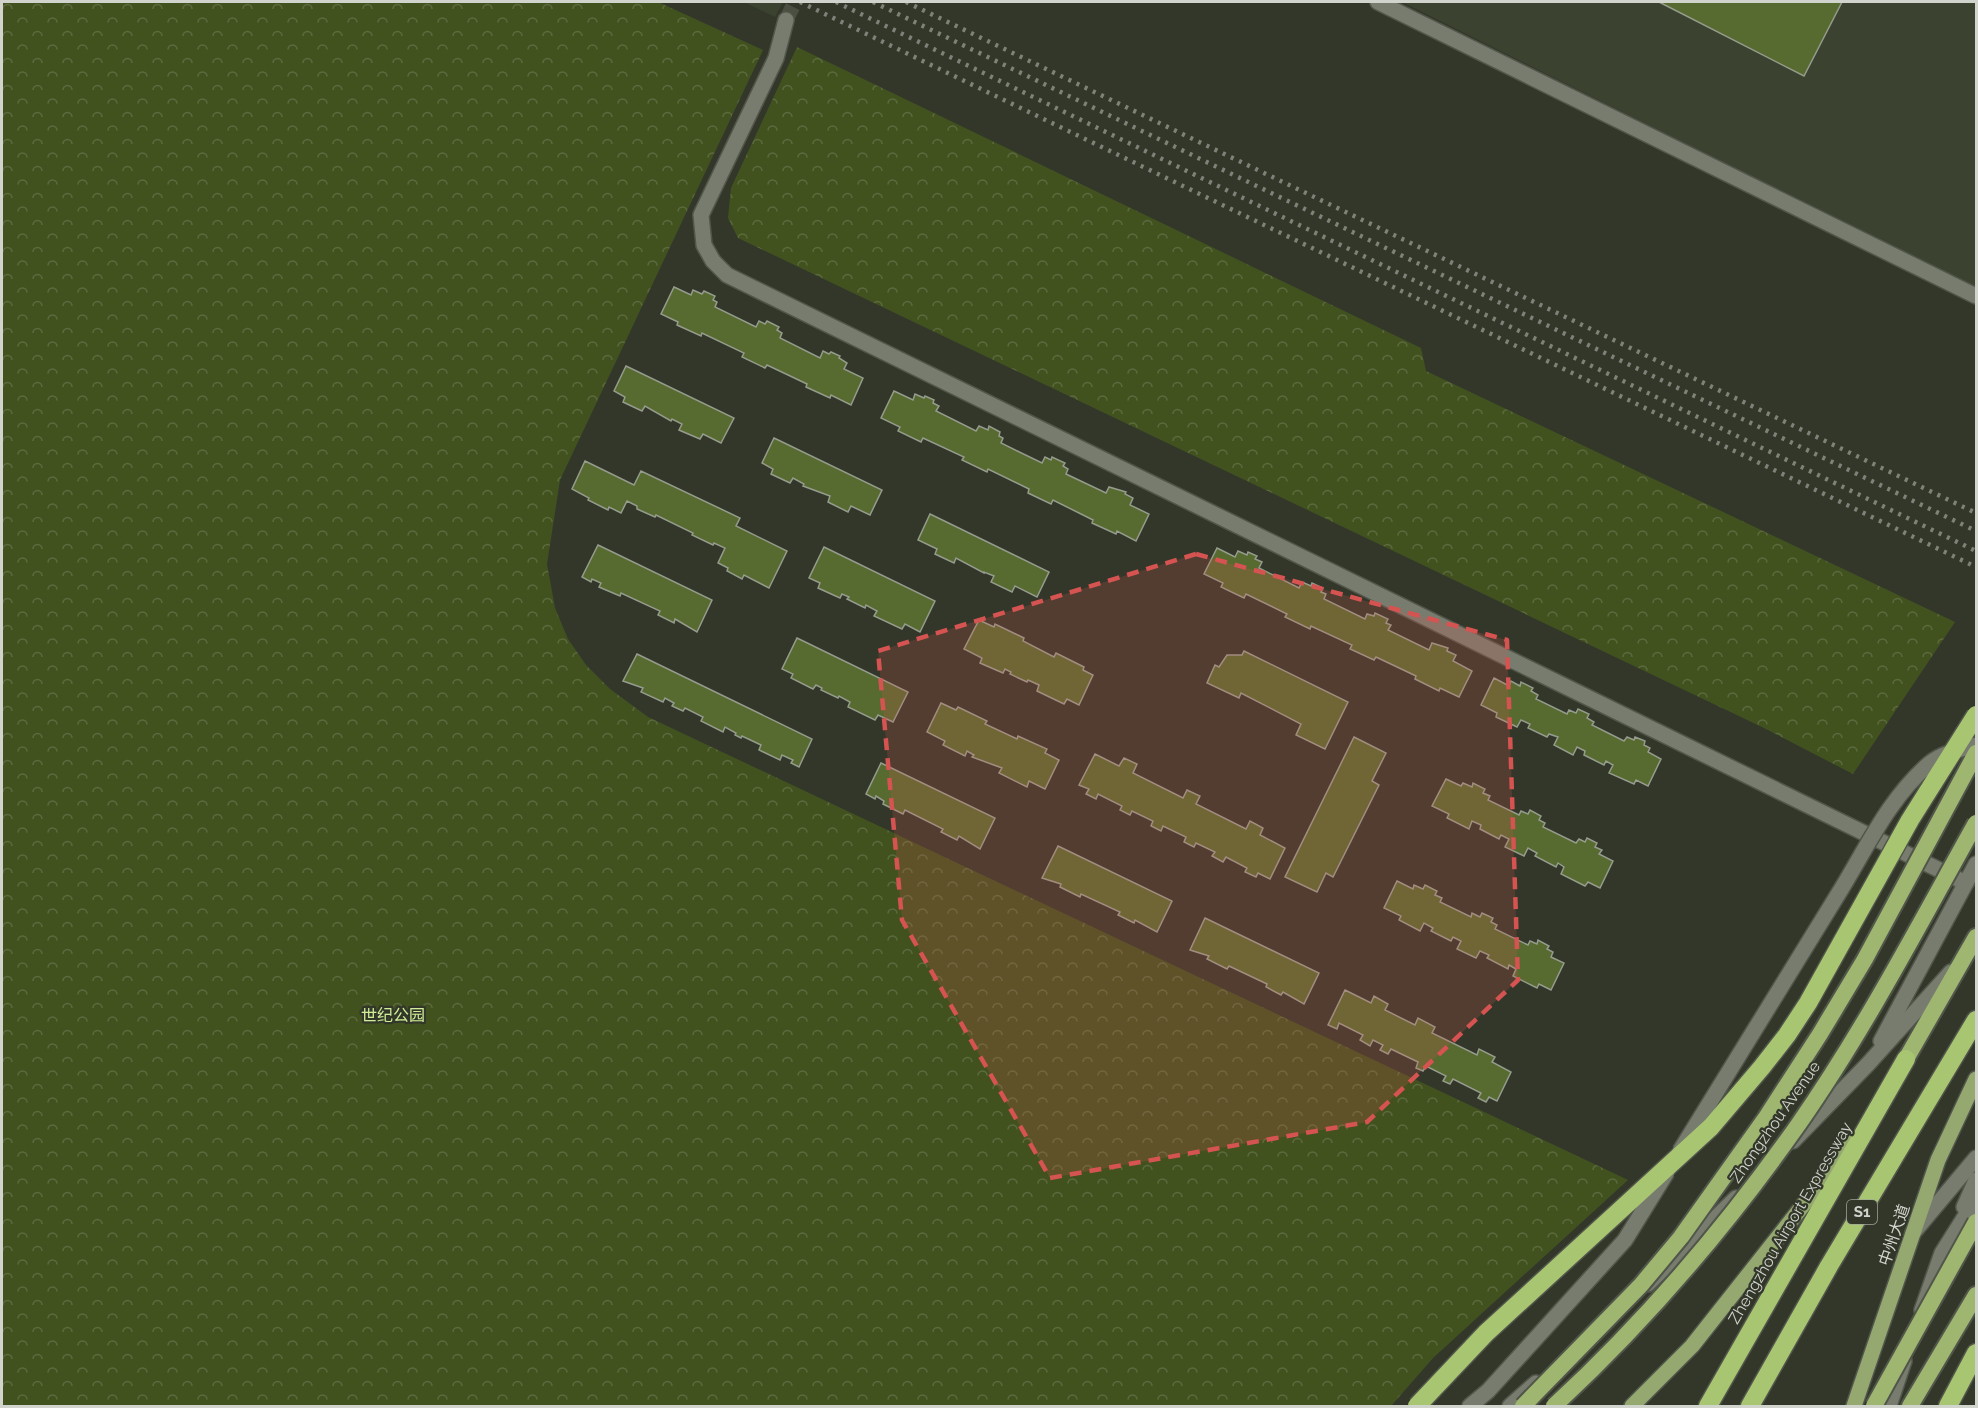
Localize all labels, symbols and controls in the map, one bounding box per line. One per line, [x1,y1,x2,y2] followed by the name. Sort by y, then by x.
[361,1006,425,1025] park label: 世纪公园
[1726,1058,1824,1186] street label: Zhongzhou Avenue
[1724,1118,1856,1327] street label: Zhengzhou Airport Expressway
[1847,1200,1877,1224] road number: S1
[1875,1202,1913,1268] street label: 中州大道

